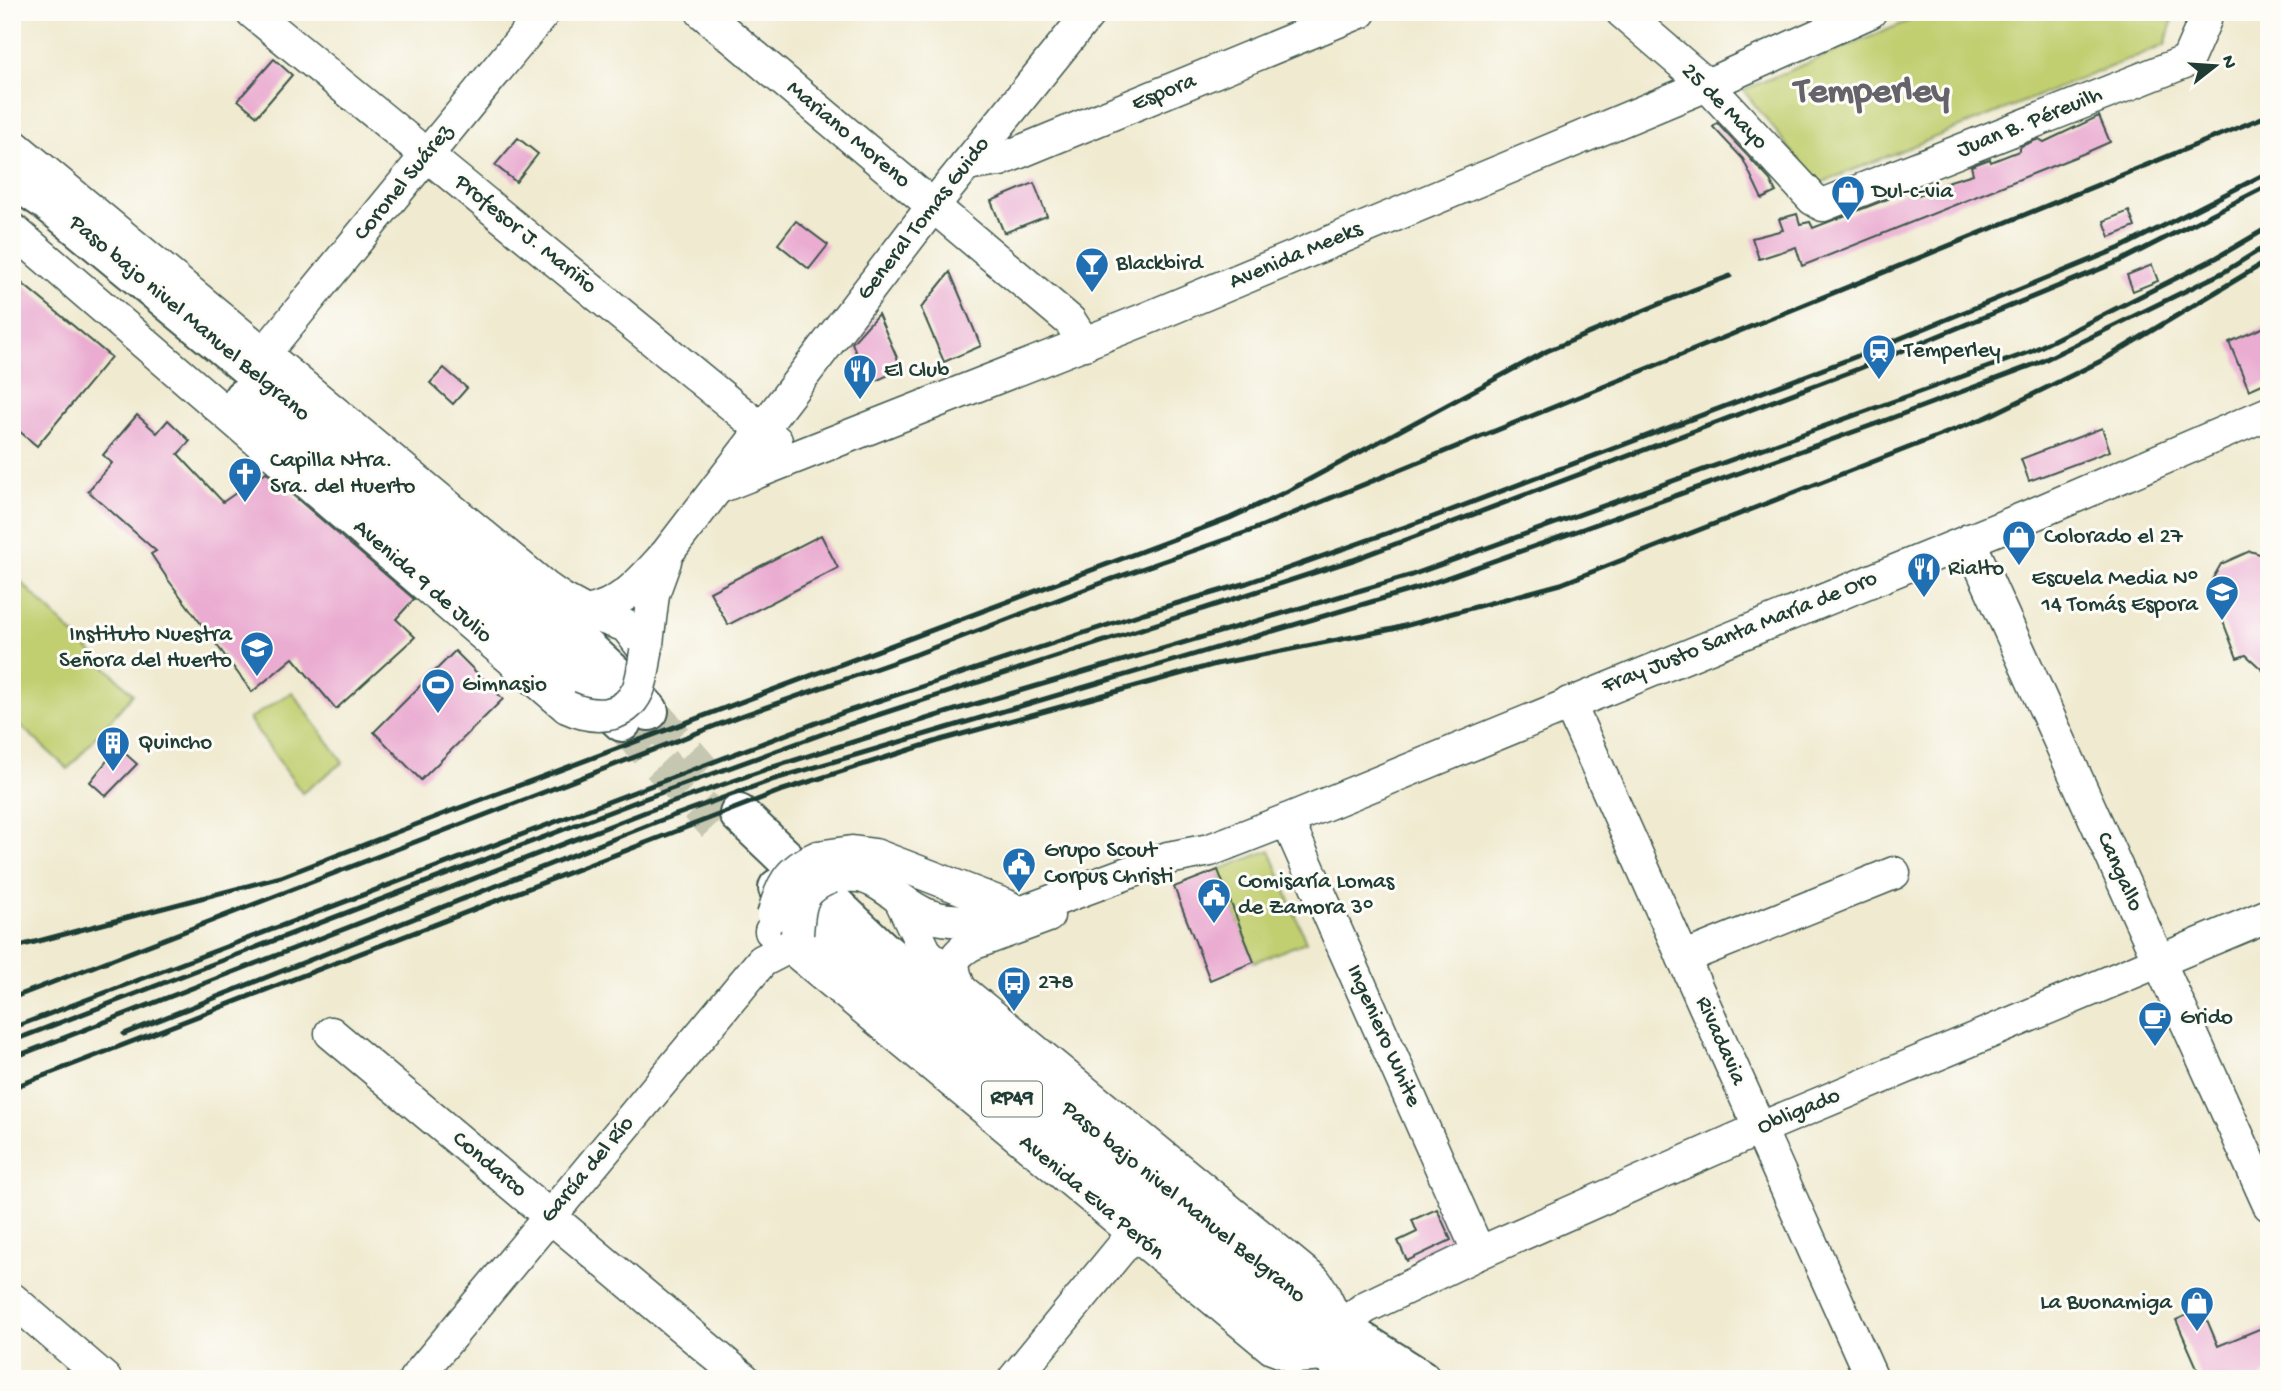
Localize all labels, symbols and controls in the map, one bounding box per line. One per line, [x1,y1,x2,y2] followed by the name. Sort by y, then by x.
[2180,32,2250,102] north arrow
[2215,53,2241,71] text: N
[1675,58,1773,156] street label: 25 de Mayo
[1128,67,1201,118] street label: Espora
[1791,71,1951,115] district label: Temperley
[780,75,916,195] street label: Mariano Moreno
[1953,82,2107,164] street label: Juan B. Péreuilh
[349,119,460,247] street label: Coronel Suárez
[852,132,996,306] street label: General Tomas Guido
[448,169,602,301] street label: Profesor J. Mariño
[1829,173,1867,222] shop icon: Dul-c-via
[1870,179,1954,206] place label: Dul-c-via
[62,209,315,428] street label: Paso bajo nivel Manuel Belgrano
[1226,216,1367,296] street label: Avenida Meeks
[1073,245,1111,294] bar icon: Blackbird
[1115,251,1204,278] place label: Blackbird
[1860,332,1898,381] station icon: Temperley
[1902,338,2001,365] place label: Temperley
[841,352,879,401] restaurant icon: El Club
[884,358,949,385] place label: El Club
[270,448,415,501] place label: Capilla Ntra. Sra. del Huerto
[226,455,264,504] church icon: Capilla Ntra. Sra. del Huerto
[347,514,497,650] street label: Avenida 9 de Julio
[2000,518,2038,567] shop icon: Colorado el 27
[2044,524,2184,551] place label: Colorado el 27
[1905,550,1943,599] restaurant icon: Rialto
[1948,556,2004,583] place label: Rialto
[1598,565,1882,701] street label: Fray Justo Santa María de Oro
[2032,566,2199,619] place label: Escuela Media N° 14 Tomás Espora
[2203,573,2241,622] school or university icon: Escuela Media N° 14 Tomás Espora
[59,622,233,675] place label: Instituto Nuestra Señora del Huerto
[238,629,276,678] school or university icon: Instituto Nuestra Señora del Huerto
[419,666,457,715] sports icon: Gimnasio
[462,672,547,699] place label: Gimnasio
[94,724,132,773] building icon: Quincho
[138,730,212,757] place label: Quincho
[2090,828,2148,916] street label: Cangallo
[1044,838,1173,891] place label: Grupo Scout Corpus Christi
[1000,845,1038,894] public building icon: Grupo Scout Corpus Christi
[1238,869,1395,922] place label: Comisaría Lomas de Zamora 3°
[1195,876,1233,925] public building icon: Comisaría Lomas de Zamora 3°
[1340,961,1427,1112] street label: Ingeniero White
[995,964,1033,1013] bus stop icon: 278
[1038,970,1074,997] place label: 278
[1689,993,1752,1091] street label: Rivadavia
[2136,999,2174,1048] cafe icon: Grido
[2180,1005,2233,1032] place label: Grido
[982,1082,1042,1116] road number: RP49
[1754,1082,1845,1141] street label: Obligado
[1054,1095,1311,1310] street label: Paso bajo nivel Manuel Belgrano
[535,1111,641,1229] street label: García del Río
[446,1126,532,1204] street label: Condarco
[1013,1129,1169,1267] street label: Avenida Eva Perón
[2178,1284,2216,1333] shop icon: La Buonamiga
[2040,1290,2173,1317] place label: La Buonamiga

